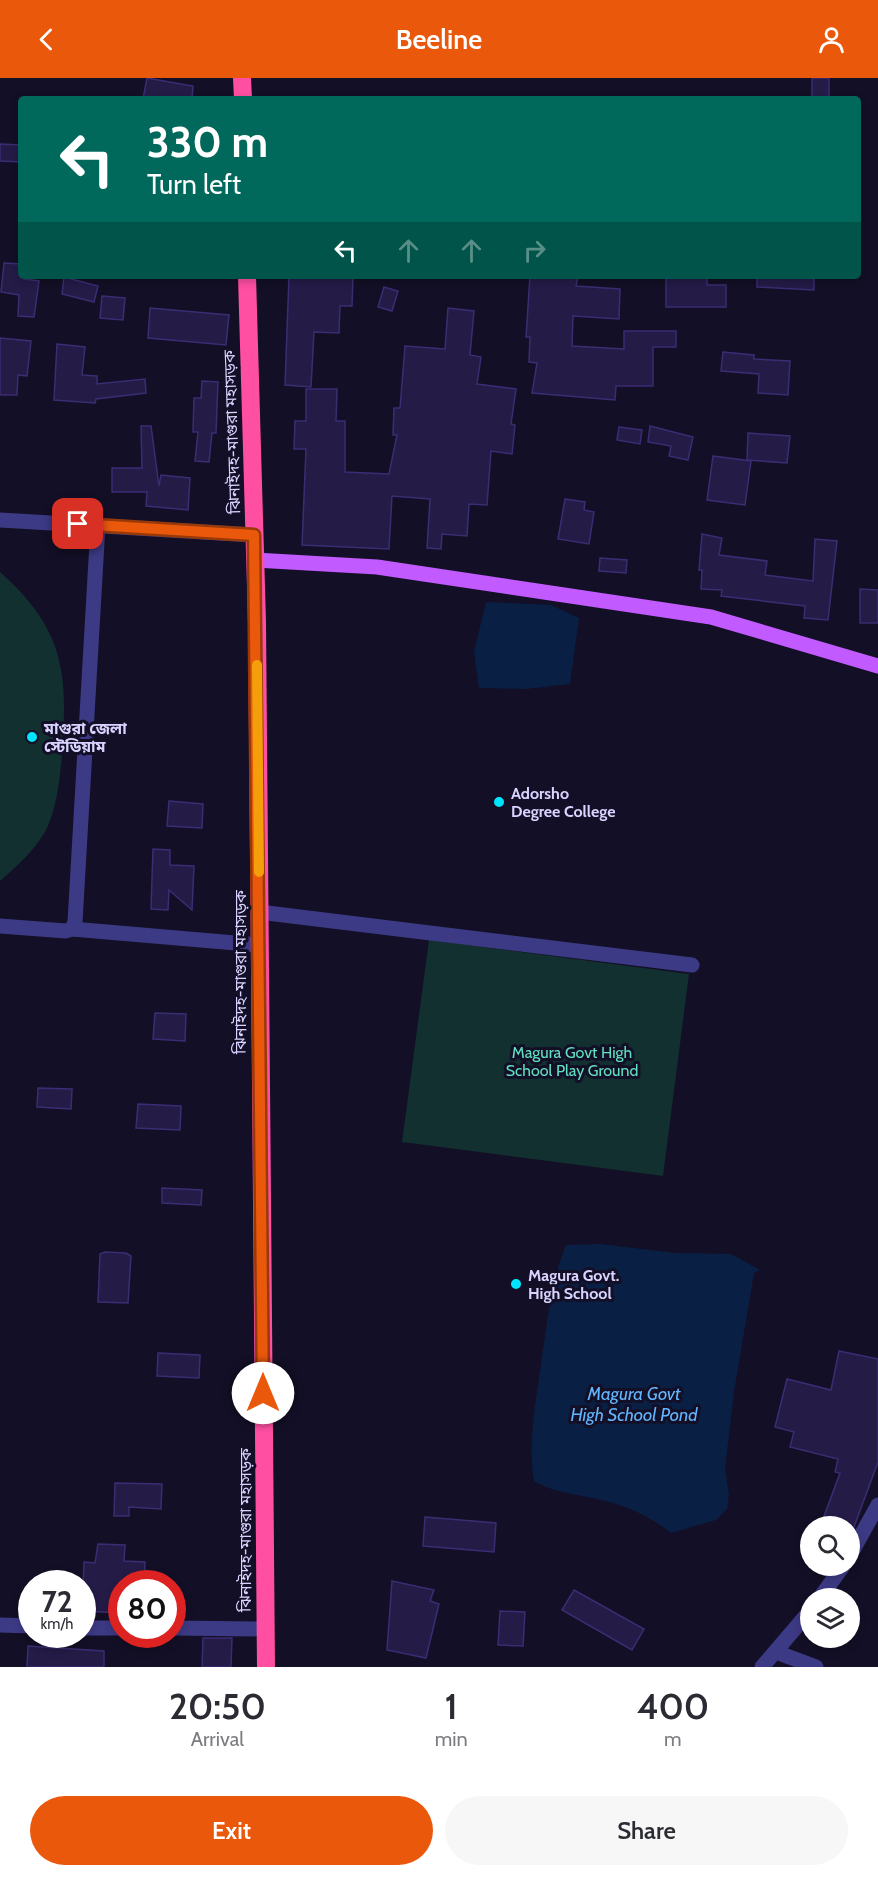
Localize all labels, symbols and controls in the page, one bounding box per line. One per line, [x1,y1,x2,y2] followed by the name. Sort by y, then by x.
[30,23,63,56] icon: back
[396,23,482,56] text: Beeline
[815,23,848,56] icon: person
[147,116,268,168] text: 330 m
[48,120,126,198] icon: left
[147,168,241,201] text: Turn left
[329,234,362,267] icon: left
[392,234,425,267] icon: ahead
[455,234,488,267] icon: ahead
[518,234,551,267] icon: right
[220,349,244,515] street label: ঝিনাইদহ-মাগুরা মহাসড়ক
[52,498,103,549] pin
[61,507,94,540] icon: arrive
[43,719,127,756] place label: মাগুরা জেলা স্টেডিয়াম
[25,730,39,744] marker: মাগুরা জেলা স্টেডিয়াম
[511,784,615,821] place label: Adorsho Degree College
[492,795,506,809] marker: Adorsho Degree College
[231,889,250,1055] street label: ঝিনাইদহ-মাগুরা মহাসড়ক
[506,1043,638,1080] park label: Magura Govt High School Play Ground
[528,1266,619,1303] place label: Magura Govt. High School
[509,1277,523,1291] marker: Magura Govt. High School
[231,1361,295,1425] position arrow
[570,1383,698,1426] water label: Magura Govt High School Pond
[236,1447,255,1613] street label: ঝিনাইদহ-মাগুরা মহাসড়ক
[800,1516,860,1648] map controls
[800,1516,860,1576] button: search
[108,1570,186,1648] speed limit sign: 80
[41,1583,73,1620] text: 72
[800,1588,860,1648] button: layers
[41,1615,73,1633] text: km/h
[169,1684,266,1728] text: 20:50
[445,1684,458,1728] text: 1
[637,1684,709,1728] text: 400
[191,1727,244,1751] text: Arrival
[435,1727,468,1751] text: min
[664,1727,682,1751] text: m
[30,1796,433,1865] button: Exit
[445,1796,848,1865] button: Share

